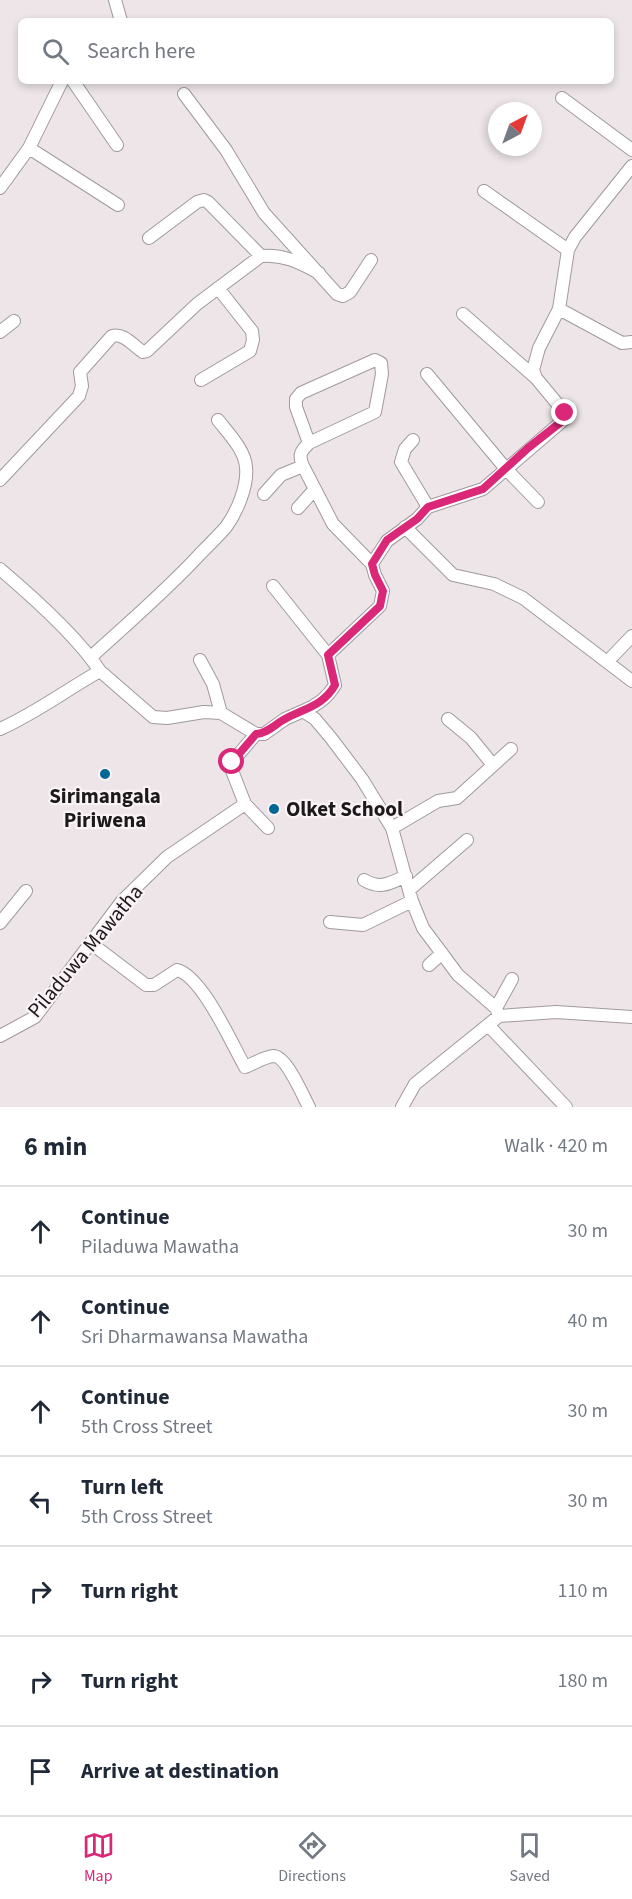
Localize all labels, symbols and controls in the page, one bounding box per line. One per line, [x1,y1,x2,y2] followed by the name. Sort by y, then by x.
[18,18,614,84] search box
[39,35,72,68] icon: search
[87,35,195,67] text: Search here
[488,102,542,156] north arrow
[551,399,577,425] route end
[218,748,244,774] route start
[98,767,112,781] marker: Sirimangala Piriwena
[49,781,161,835] place label: Sirimangala Piriwena
[286,794,403,824] place label: Olket School
[267,802,281,816] marker: Olket School
[20,878,150,1024] street label: Piladuwa Mawatha
[24,1128,87,1165] text: 6 min
[504,1132,608,1160] text: Walk · 420 m
[81,1201,170,1233] text: Continue
[24,1215,57,1248] icon: ahead
[568,1217,608,1245] text: 30 m
[81,1233,239,1261] text: Piladuwa Mawatha
[81,1291,170,1323] text: Continue
[24,1305,57,1338] icon: ahead
[568,1307,608,1335] text: 40 m
[81,1323,308,1351] text: Sri Dharmawansa Mawatha
[81,1381,170,1413] text: Continue
[24,1395,57,1428] icon: ahead
[568,1397,608,1425] text: 30 m
[81,1413,212,1441] text: 5th Cross Street
[81,1471,163,1503] text: Turn left
[24,1485,57,1518] icon: left
[568,1487,608,1515] text: 30 m
[81,1503,212,1531] text: 5th Cross Street
[24,1575,57,1608] icon: right
[81,1575,178,1607] text: Turn right
[558,1577,608,1605] text: 110 m
[24,1665,57,1698] icon: right
[81,1665,178,1697] text: Turn right
[558,1667,608,1695] text: 180 m
[24,1755,57,1788] icon: arrive
[81,1755,279,1787] text: Arrive at destination
[82,1829,115,1887] tab: Map
[278,1829,346,1887] tab: Directions
[509,1829,550,1887] tab: Saved

